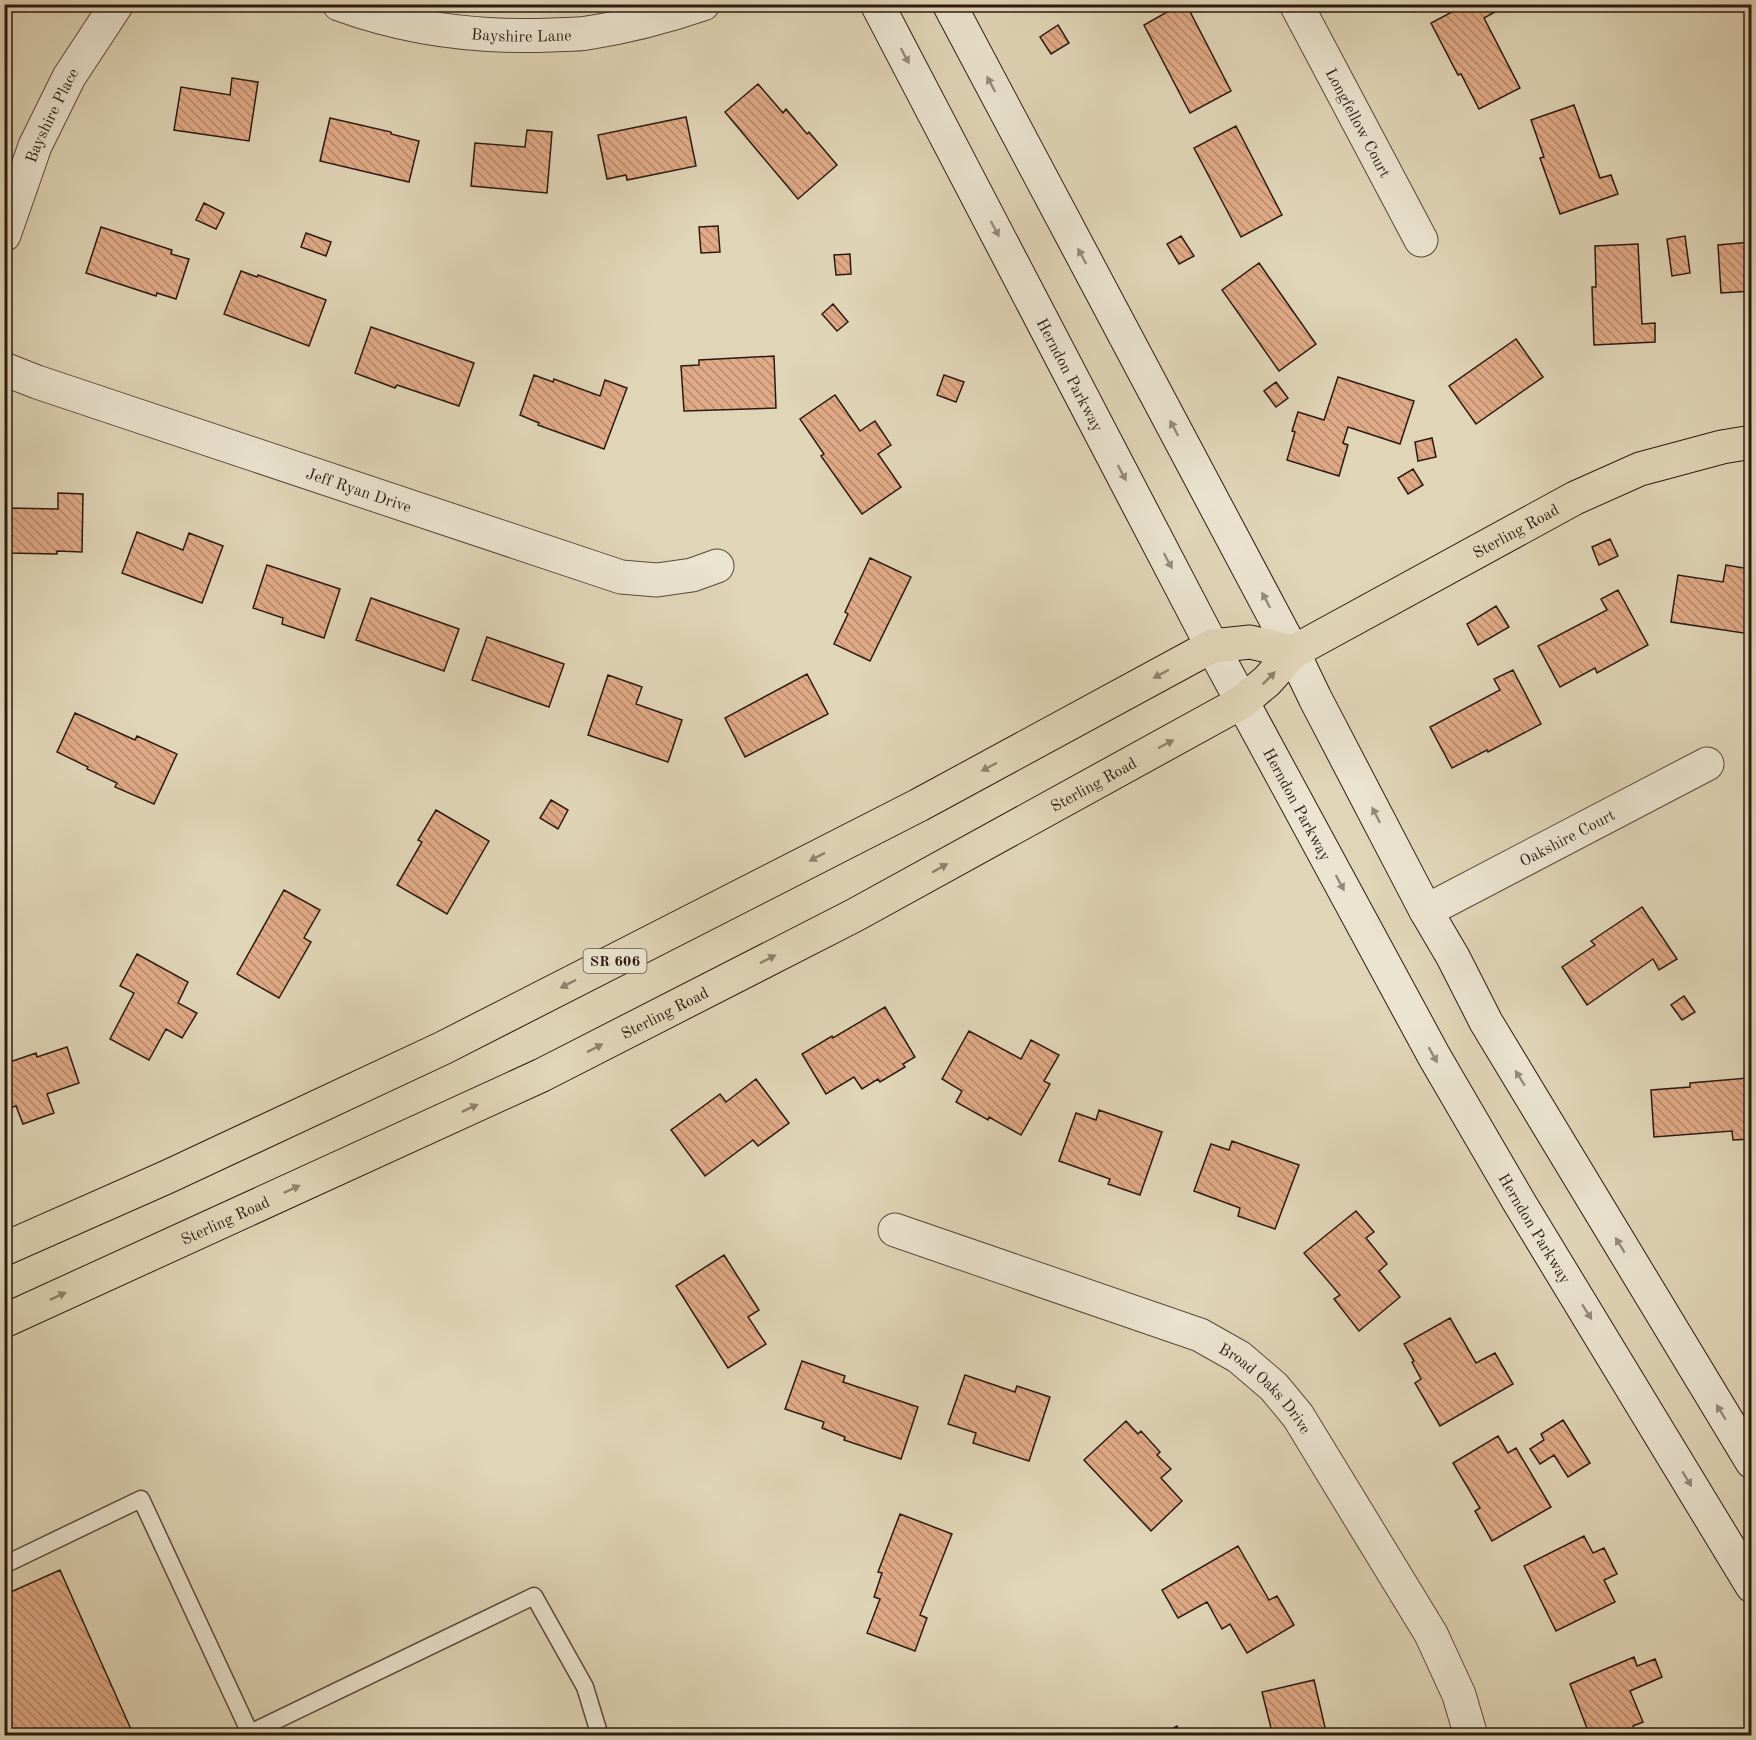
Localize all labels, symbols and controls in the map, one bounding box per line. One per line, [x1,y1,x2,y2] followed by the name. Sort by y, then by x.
[471,27,572,46] street label: Bayshire Lane
[900,48,910,65] one-way arrow
[24,66,83,165] street label: Bayshire Place
[1322,66,1393,181] street label: Longfellow Court
[986,75,996,92] one-way arrow
[990,221,1000,238] one-way arrow
[1077,247,1087,264] one-way arrow
[1032,316,1105,435] street label: Herndon Parkway
[1169,420,1179,437] one-way arrow
[1117,464,1127,481] one-way arrow
[304,466,413,516] street label: Jeff Ryan Drive
[1471,502,1562,562] street label: Sterling Road
[1163,553,1173,570] one-way arrow
[1261,592,1271,609] one-way arrow
[1152,669,1169,679] one-way arrow
[1261,672,1275,686] one-way arrow
[1158,739,1175,749] one-way arrow
[1259,746,1333,865] street label: Herndon Parkway
[1048,756,1140,816] street label: Sterling Road
[981,762,998,772] one-way arrow
[1371,806,1381,823] one-way arrow
[1517,807,1618,871] street label: Oakshire Court
[808,853,825,862] one-way arrow
[932,863,949,873] one-way arrow
[1335,874,1345,892] one-way arrow
[584,949,646,973] road number: SR 606
[759,955,777,965] one-way arrow
[560,980,577,989] one-way arrow
[619,985,711,1043] street label: Sterling Road
[586,1044,603,1053] one-way arrow
[1428,1046,1438,1063] one-way arrow
[1515,1070,1526,1086] one-way arrow
[461,1104,478,1113] one-way arrow
[1494,1171,1573,1288] street label: Herndon Parkway
[284,1185,301,1194] one-way arrow
[179,1195,273,1249] street label: Sterling Road
[1615,1237,1626,1253] one-way arrow
[49,1292,66,1301] one-way arrow
[1581,1304,1592,1320] one-way arrow
[1216,1341,1313,1437] street label: Broad Oaks Drive
[1716,1404,1727,1420] one-way arrow
[1682,1471,1693,1487] one-way arrow

